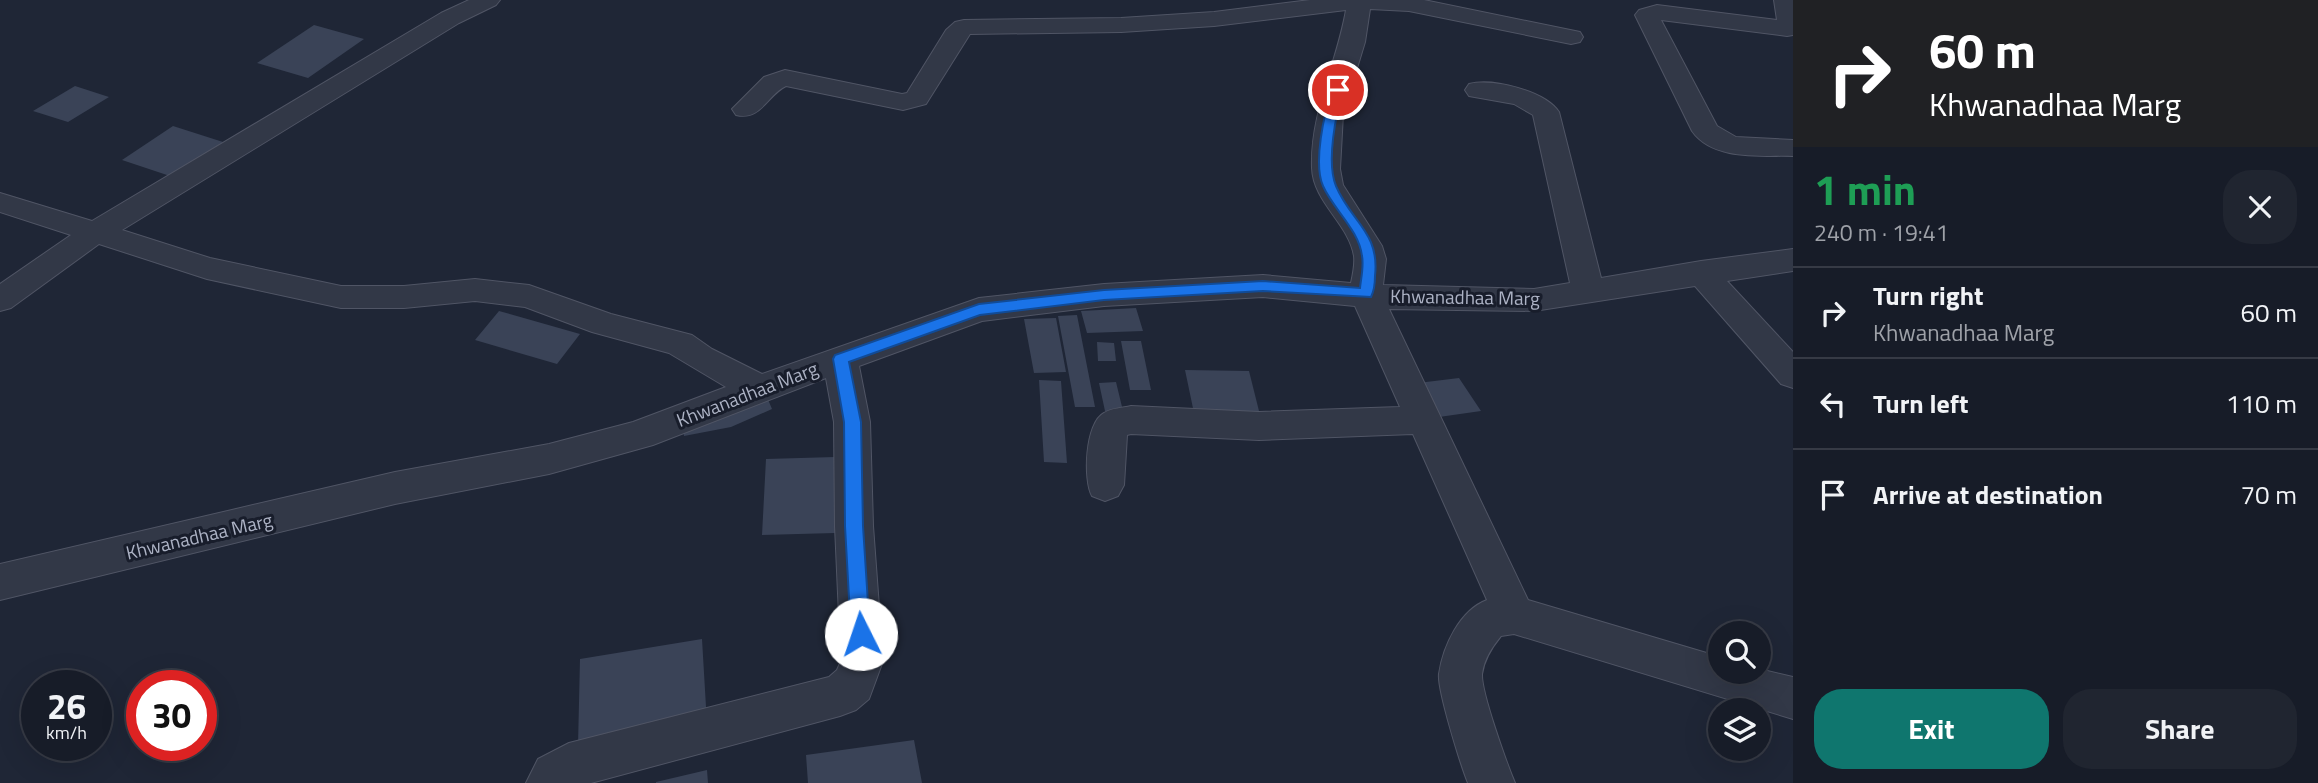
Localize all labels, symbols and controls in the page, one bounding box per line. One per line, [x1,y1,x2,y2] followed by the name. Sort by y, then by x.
[1929,12,2036,87] text: 60 m
[1814,28,1905,119] icon: right
[1308,60,1368,120] pin
[1319,71,1357,109] icon: arrive
[1929,80,2181,128] text: Khwanadhaa Marg
[1814,157,1916,221] text: 1 min
[2223,170,2297,244] button: close
[1814,215,1949,250] text: 240 m · 19:41
[1873,276,1984,315] text: Turn right
[1390,281,1540,312] street label: Khwanadhaa Marg
[2240,293,2297,332] text: 60 m
[1814,294,1852,332] icon: right
[1873,315,2054,350] text: Khwanadhaa Marg
[672,353,822,434] street label: Khwanadhaa Marg
[1873,384,1968,423] text: Turn left
[2226,384,2297,423] text: 110 m
[1814,385,1852,423] icon: left
[1873,475,2103,514] text: Arrive at destination
[2240,475,2297,514] text: 70 m
[1814,476,1852,514] icon: arrive
[123,504,275,566] street label: Khwanadhaa Marg
[824,597,898,671] position arrow
[1708,621,1771,761] map controls
[1708,621,1771,684] button: search
[126,670,217,761] speed limit sign: 30
[47,679,86,733] text: 26
[1814,689,2049,769] button: Exit
[2063,689,2297,769] button: Share
[1708,698,1771,761] button: layers
[46,719,87,746] text: km/h

